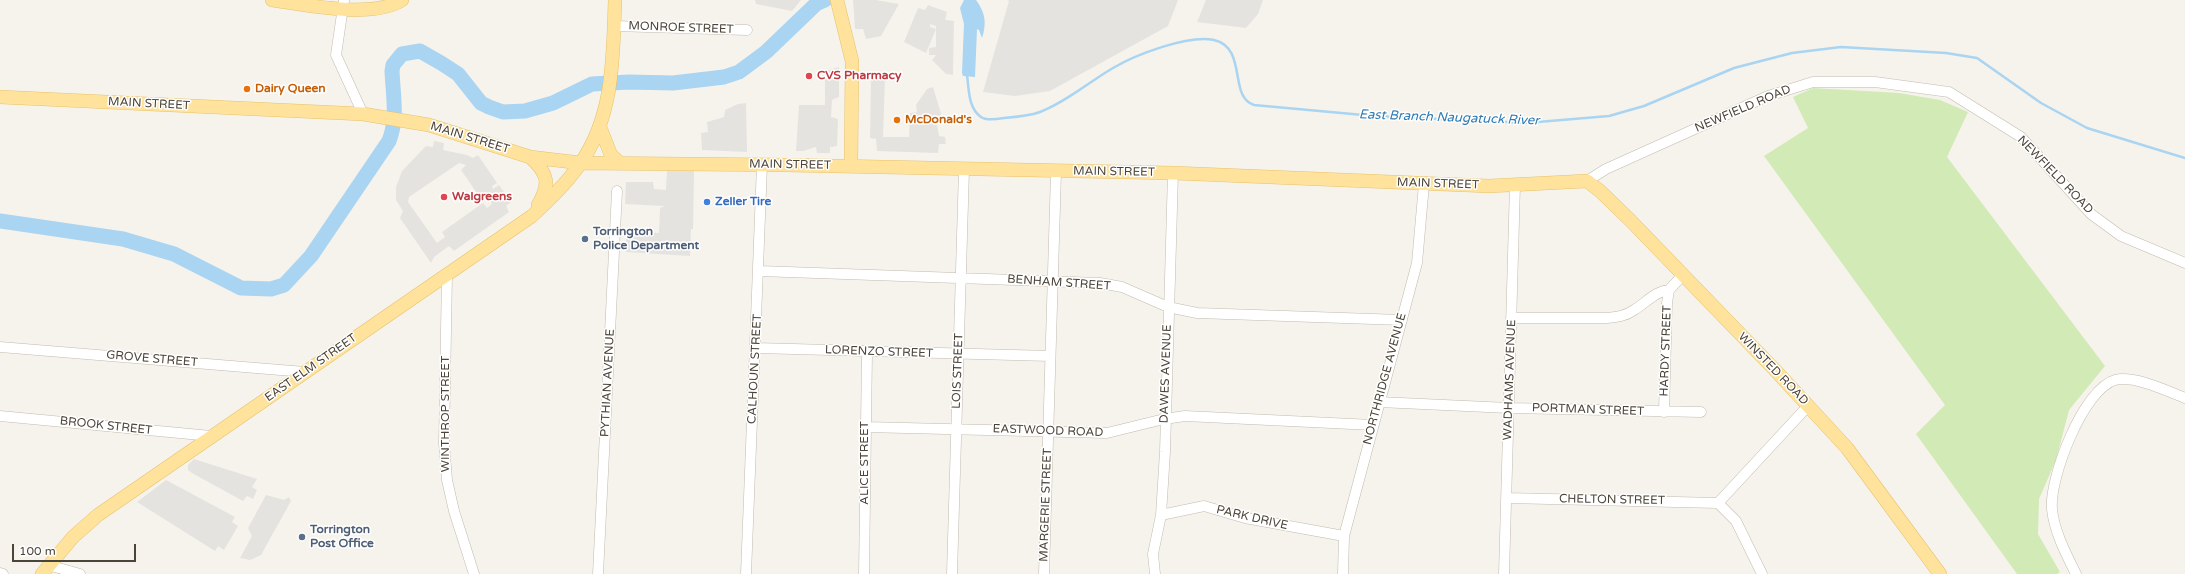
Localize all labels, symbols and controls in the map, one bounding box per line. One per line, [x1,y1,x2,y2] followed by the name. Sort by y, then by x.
[628,19,734,37] street label: MONROE STREET
[817,69,901,83] place label: CVS Pharmacy
[804,71,814,81] marker: CVS Pharmacy
[255,82,326,96] place label: Dairy Queen
[1693,82,1793,136] street label: NEWFIELD ROAD
[242,84,252,94] marker: Dairy Queen
[108,95,190,113] street label: MAIN STREET
[1359,107,1539,129] water label: East Branch Naugatuck River
[905,113,972,127] place label: McDonald's
[892,115,902,125] marker: McDonald's
[429,119,511,157] street label: MAIN STREET
[2014,133,2096,217] street label: NEWFIELD ROAD
[749,157,831,173] street label: MAIN STREET
[1073,164,1155,180] street label: MAIN STREET
[1397,175,1479,193] street label: MAIN STREET
[452,190,512,204] place label: Walgreens
[439,192,449,202] marker: Walgreens
[715,195,771,209] place label: Zeller Tire
[702,197,712,207] marker: Zeller Tire
[593,225,699,253] place label: Torrington Police Department
[580,234,590,244] marker: Torrington Police Department
[1007,272,1111,294] street label: BENHAM STREET
[1657,305,1675,397] street label: HARDY STREET
[1360,311,1410,447] street label: NORTHRIDGE AVENUE
[745,314,765,424] street label: CALHOUN STREET
[1501,319,1519,441] street label: WADHAMS AVENUE
[1157,324,1175,424] street label: DAWES AVENUE
[598,328,618,438] street label: PYTHIAN AVENUE
[1735,330,1811,408] street label: WINSTED ROAD
[262,331,360,405] street label: EAST ELM STREET
[949,333,967,409] street label: LOIS STREET
[825,343,933,361] street label: LORENZO STREET
[106,348,198,370] street label: GROVE STREET
[439,356,453,472] street label: WINTHROP STREET
[1532,401,1644,419] street label: PORTMAN STREET
[59,414,153,438] street label: BROOK STREET
[858,421,872,505] street label: ALICE STREET
[992,422,1104,440] street label: EASTWOOD ROAD
[1037,448,1055,562] street label: MARGERIE STREET
[1559,492,1665,508] street label: CHELTON STREET
[1215,503,1289,533] street label: PARK DRIVE
[310,523,374,551] place label: Torrington Post Office
[297,532,307,542] marker: Torrington Post Office
[14,536,138,562] scale bar
[19,544,56,558] text: 100 m

